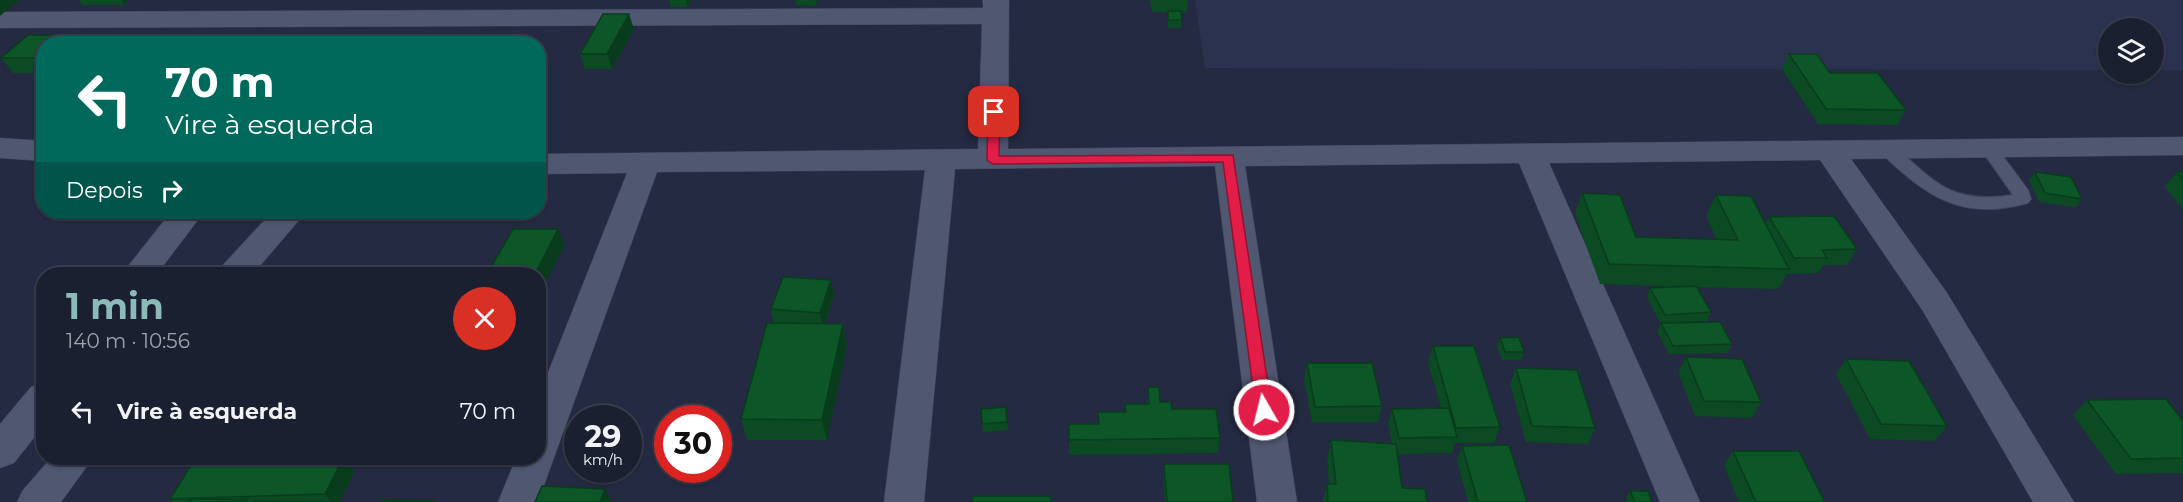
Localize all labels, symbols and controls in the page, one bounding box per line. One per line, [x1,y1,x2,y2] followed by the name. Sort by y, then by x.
[2098,18,2164,84] map controls
[2098,18,2164,84] button: layers
[165,56,275,108] text: 70 m
[66,60,144,138] icon: left
[968,86,1019,137] pin
[977,95,1010,128] icon: arrive
[165,108,374,141] text: Vire à esquerda
[155,174,188,207] icon: right
[66,177,143,204] text: Depois
[66,284,164,328] text: 1 min
[453,287,516,350] button: close
[66,329,190,353] text: 140 m · 10:56
[1232,378,1296,442] position arrow
[66,395,99,428] icon: left
[117,398,297,425] text: Vire à esquerda
[460,398,516,425] text: 70 m
[654,405,732,483] speed limit sign: 30
[585,418,621,455] text: 29
[583,450,623,469] text: km/h

